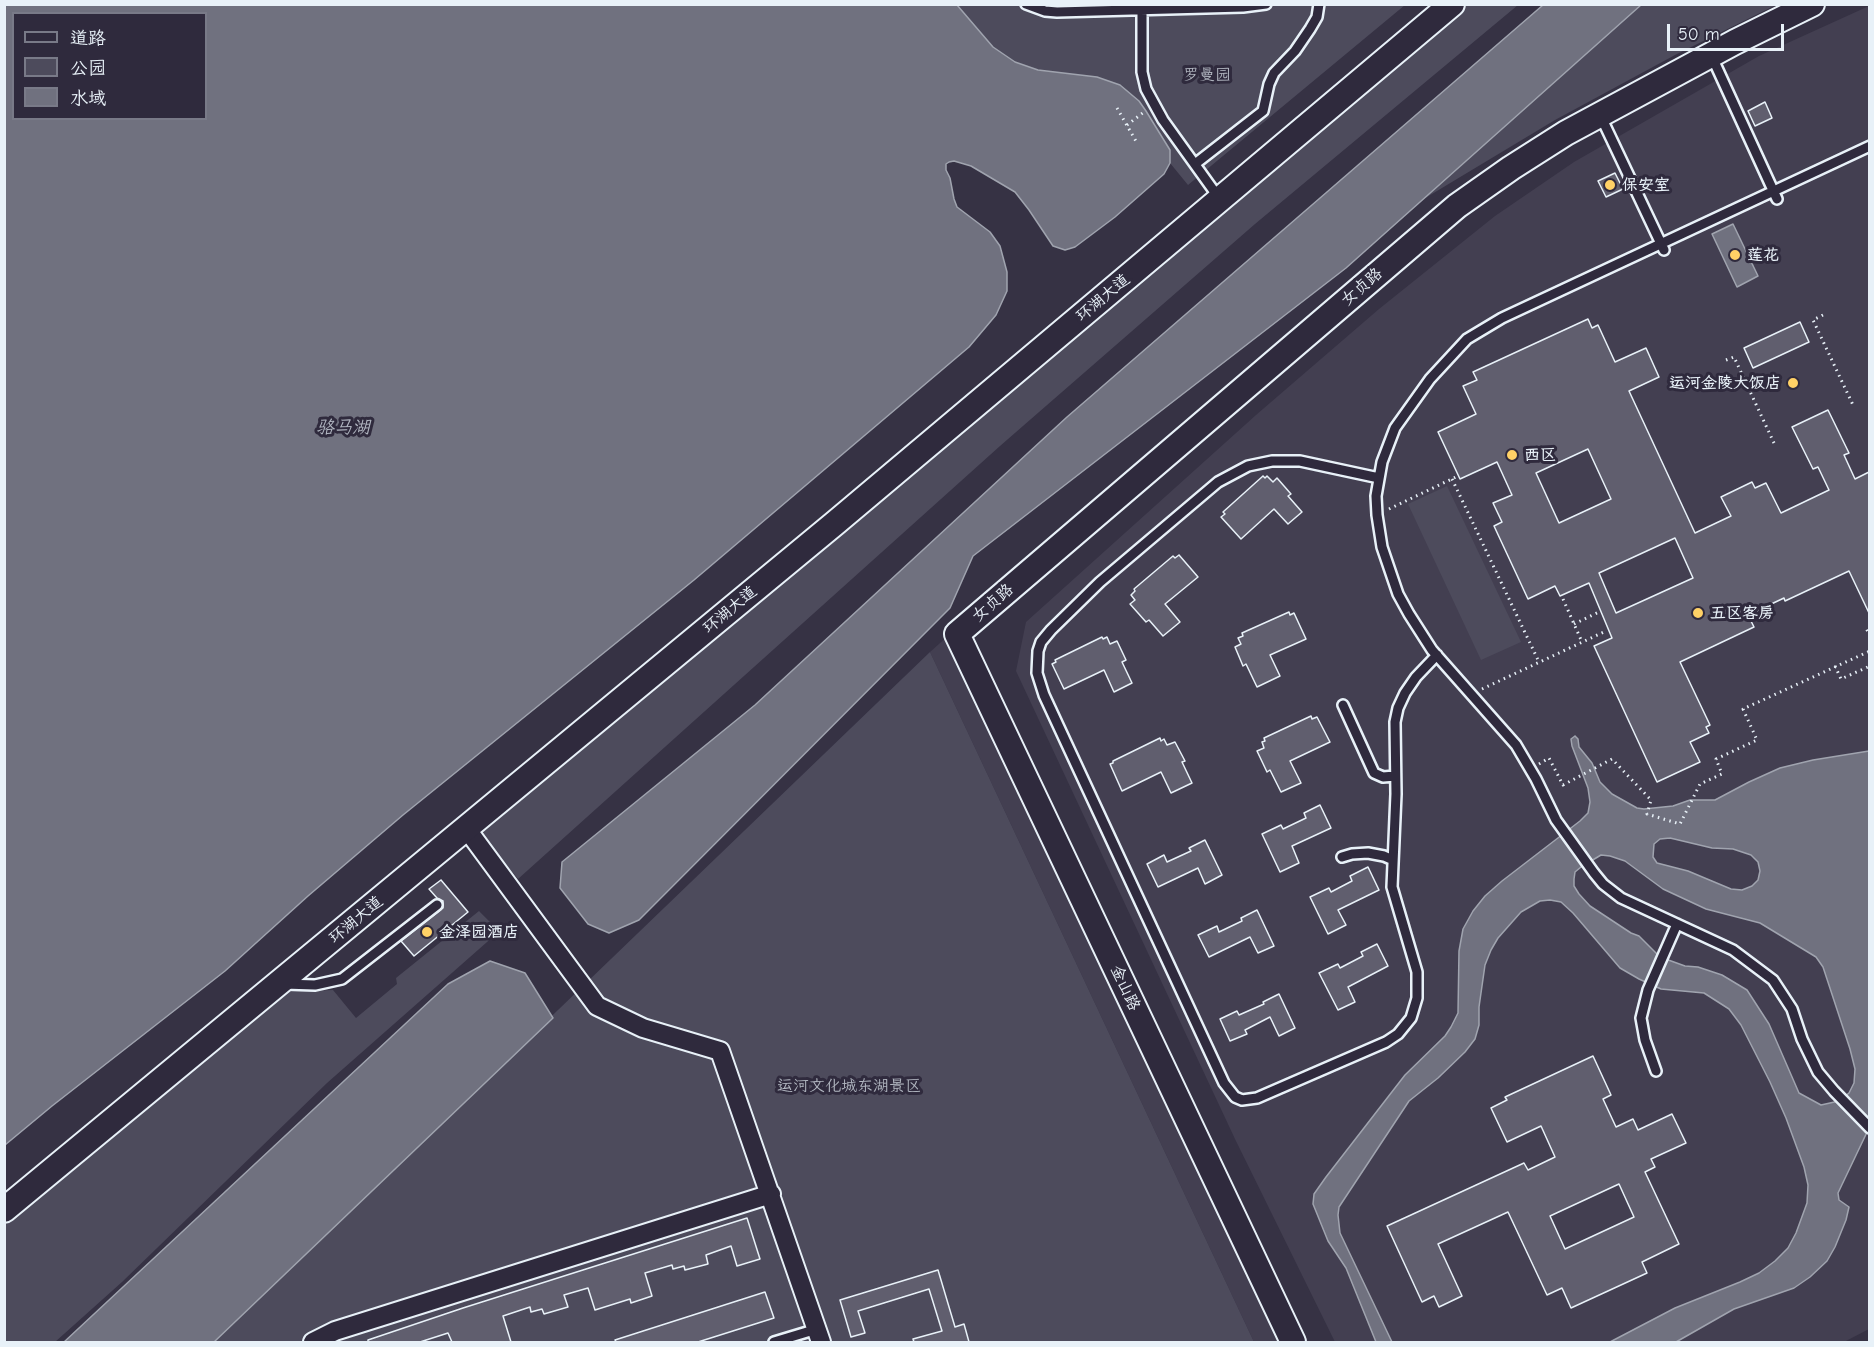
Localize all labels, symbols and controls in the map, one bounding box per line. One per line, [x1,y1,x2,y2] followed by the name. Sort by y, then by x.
[12,12,207,120] legend
[1670,12,1787,50] scale bar
[1678,24,1720,45] text: 50 m
[70,28,106,49] text: 道路
[70,58,106,79] text: 公园
[1183,65,1231,85] park label: 罗曼园
[70,88,106,109] text: 水域
[1622,175,1670,195] place label: 保安室
[1603,178,1617,192] marker: 保安室
[1747,245,1779,265] place label: 莲花
[1728,248,1742,262] marker: 莲花
[1338,264,1386,310] street label: 女贞路
[1072,270,1134,326] street label: 环湖大道
[1669,373,1781,393] place label: 运河金陵大饭店
[1786,376,1800,390] marker: 运河金陵大饭店
[316,417,370,439] water label: 骆马湖
[1524,445,1556,465] place label: 西区
[1505,448,1519,462] marker: 西区
[969,580,1017,626] street label: 女贞路
[699,582,761,638] street label: 环湖大道
[1710,603,1774,623] place label: 五区客房
[1691,606,1705,620] marker: 五区客房
[325,892,387,948] street label: 环湖大道
[439,922,519,942] place label: 金泽园酒店
[420,925,434,939] marker: 金泽园酒店
[1106,962,1144,1014] street label: 金山路
[777,1076,921,1096] park label: 运河文化城东湖景区

